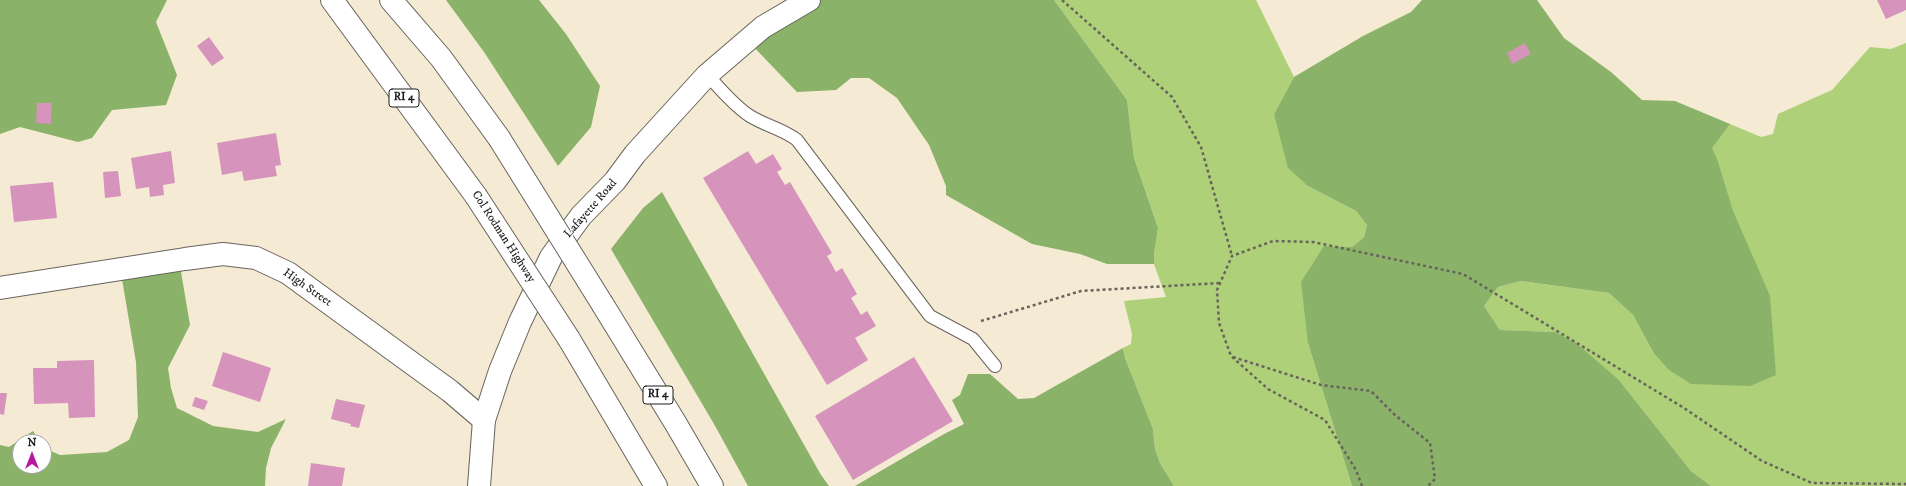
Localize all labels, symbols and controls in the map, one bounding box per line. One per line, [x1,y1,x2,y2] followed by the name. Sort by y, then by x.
[389,89,419,107] road number: RI 4
[562,177,620,241] street label: Lafayette Road
[468,189,538,285] street label: Col Rodman Highway
[280,266,334,310] street label: High Street
[643,386,673,404] road number: RI 4
[12,434,52,474] north arrow
[27,436,37,450] text: N

